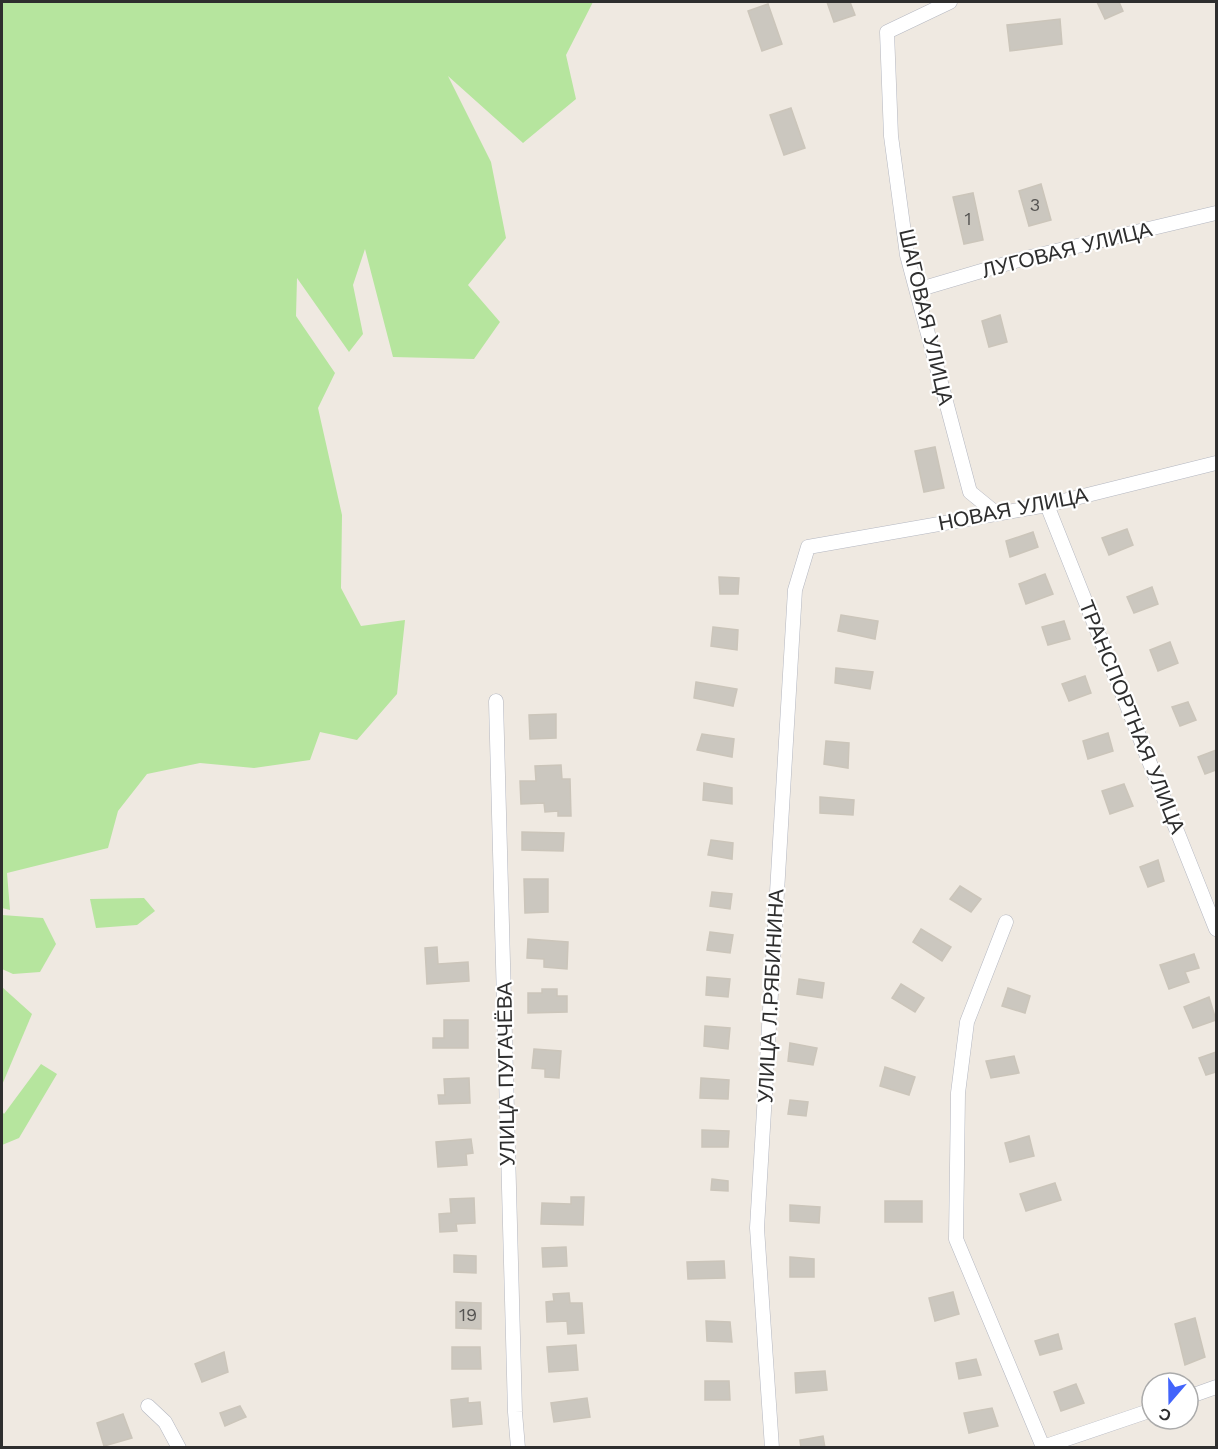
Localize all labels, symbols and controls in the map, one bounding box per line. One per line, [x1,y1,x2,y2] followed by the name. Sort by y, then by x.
[1030,194,1040,215] house number: 3
[964,208,972,229] house number: 1
[979,216,1154,283] street label: ЛУГОВАЯ УЛИЦА
[894,226,959,408] street label: ШАГОВАЯ УЛИЦА
[936,482,1090,535] street label: НОВАЯ УЛИЦА
[1074,596,1191,837] street label: ТРАНСПОРТНАЯ УЛИЦА
[752,888,789,1104] street label: УЛИЦА Л.РЯБИНИНА
[491,982,520,1166] street label: УЛИЦА ПУГАЧЁВА
[459,1304,477,1325] house number: 19
[1140,1371,1200,1431] north arrow
[1156,1404,1174,1426] text: С

